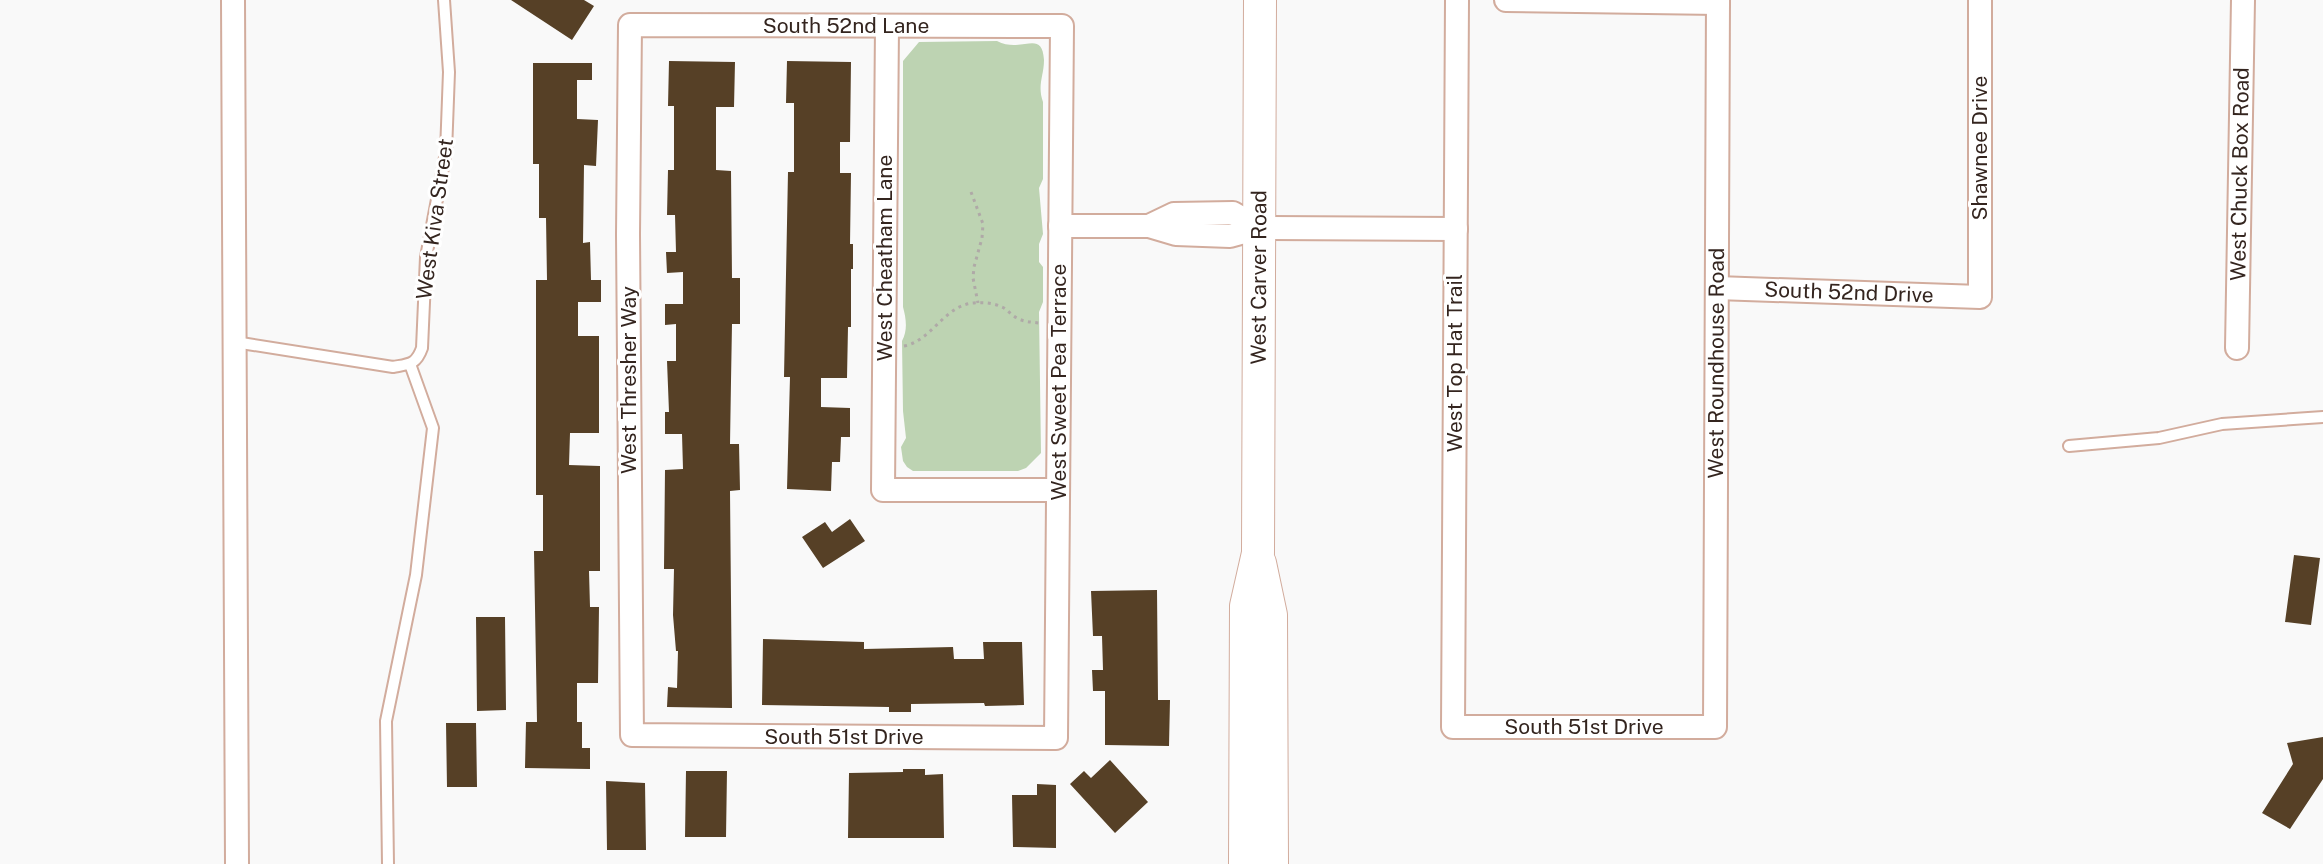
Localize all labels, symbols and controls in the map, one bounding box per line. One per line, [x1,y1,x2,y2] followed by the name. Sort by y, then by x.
[763,13,929,38] street label: South 52nd Lane
[2225,67,2254,281] street label: West Chuck Box Road
[1967,76,1992,220] street label: Shawnee Drive
[411,137,458,301] street label: West Kiva Street
[872,155,897,361] street label: West Cheatham Lane
[1246,190,1271,365] street label: West Carver Road
[1703,248,1729,478] street label: West Roundhouse Road
[1046,264,1071,500] street label: West Sweet Pea Terrace
[1442,274,1467,452] street label: West Top Hat Trail
[1764,277,1934,307] street label: South 52nd Drive
[616,286,641,474] street label: West Thresher Way
[1504,714,1664,739] street label: South 51st Drive
[764,724,924,749] street label: South 51st Drive

